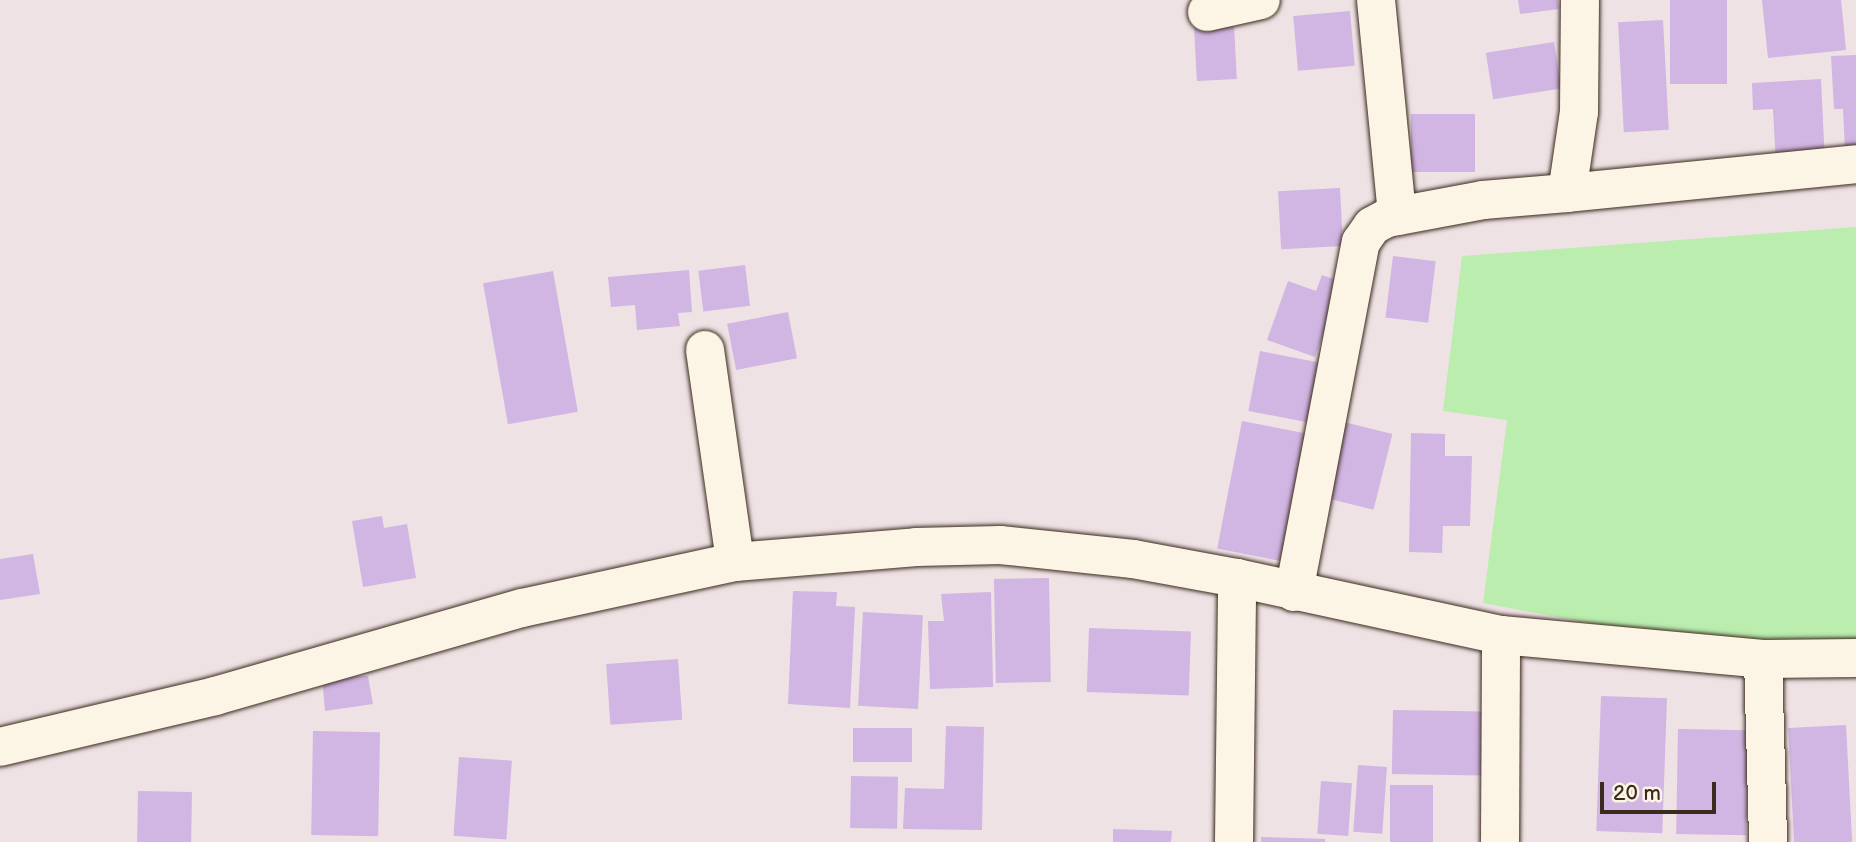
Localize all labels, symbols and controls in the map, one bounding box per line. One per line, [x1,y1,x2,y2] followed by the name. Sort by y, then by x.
[1604,768,1720,812] scale bar
[1613,781,1661,806] text: 20 m

